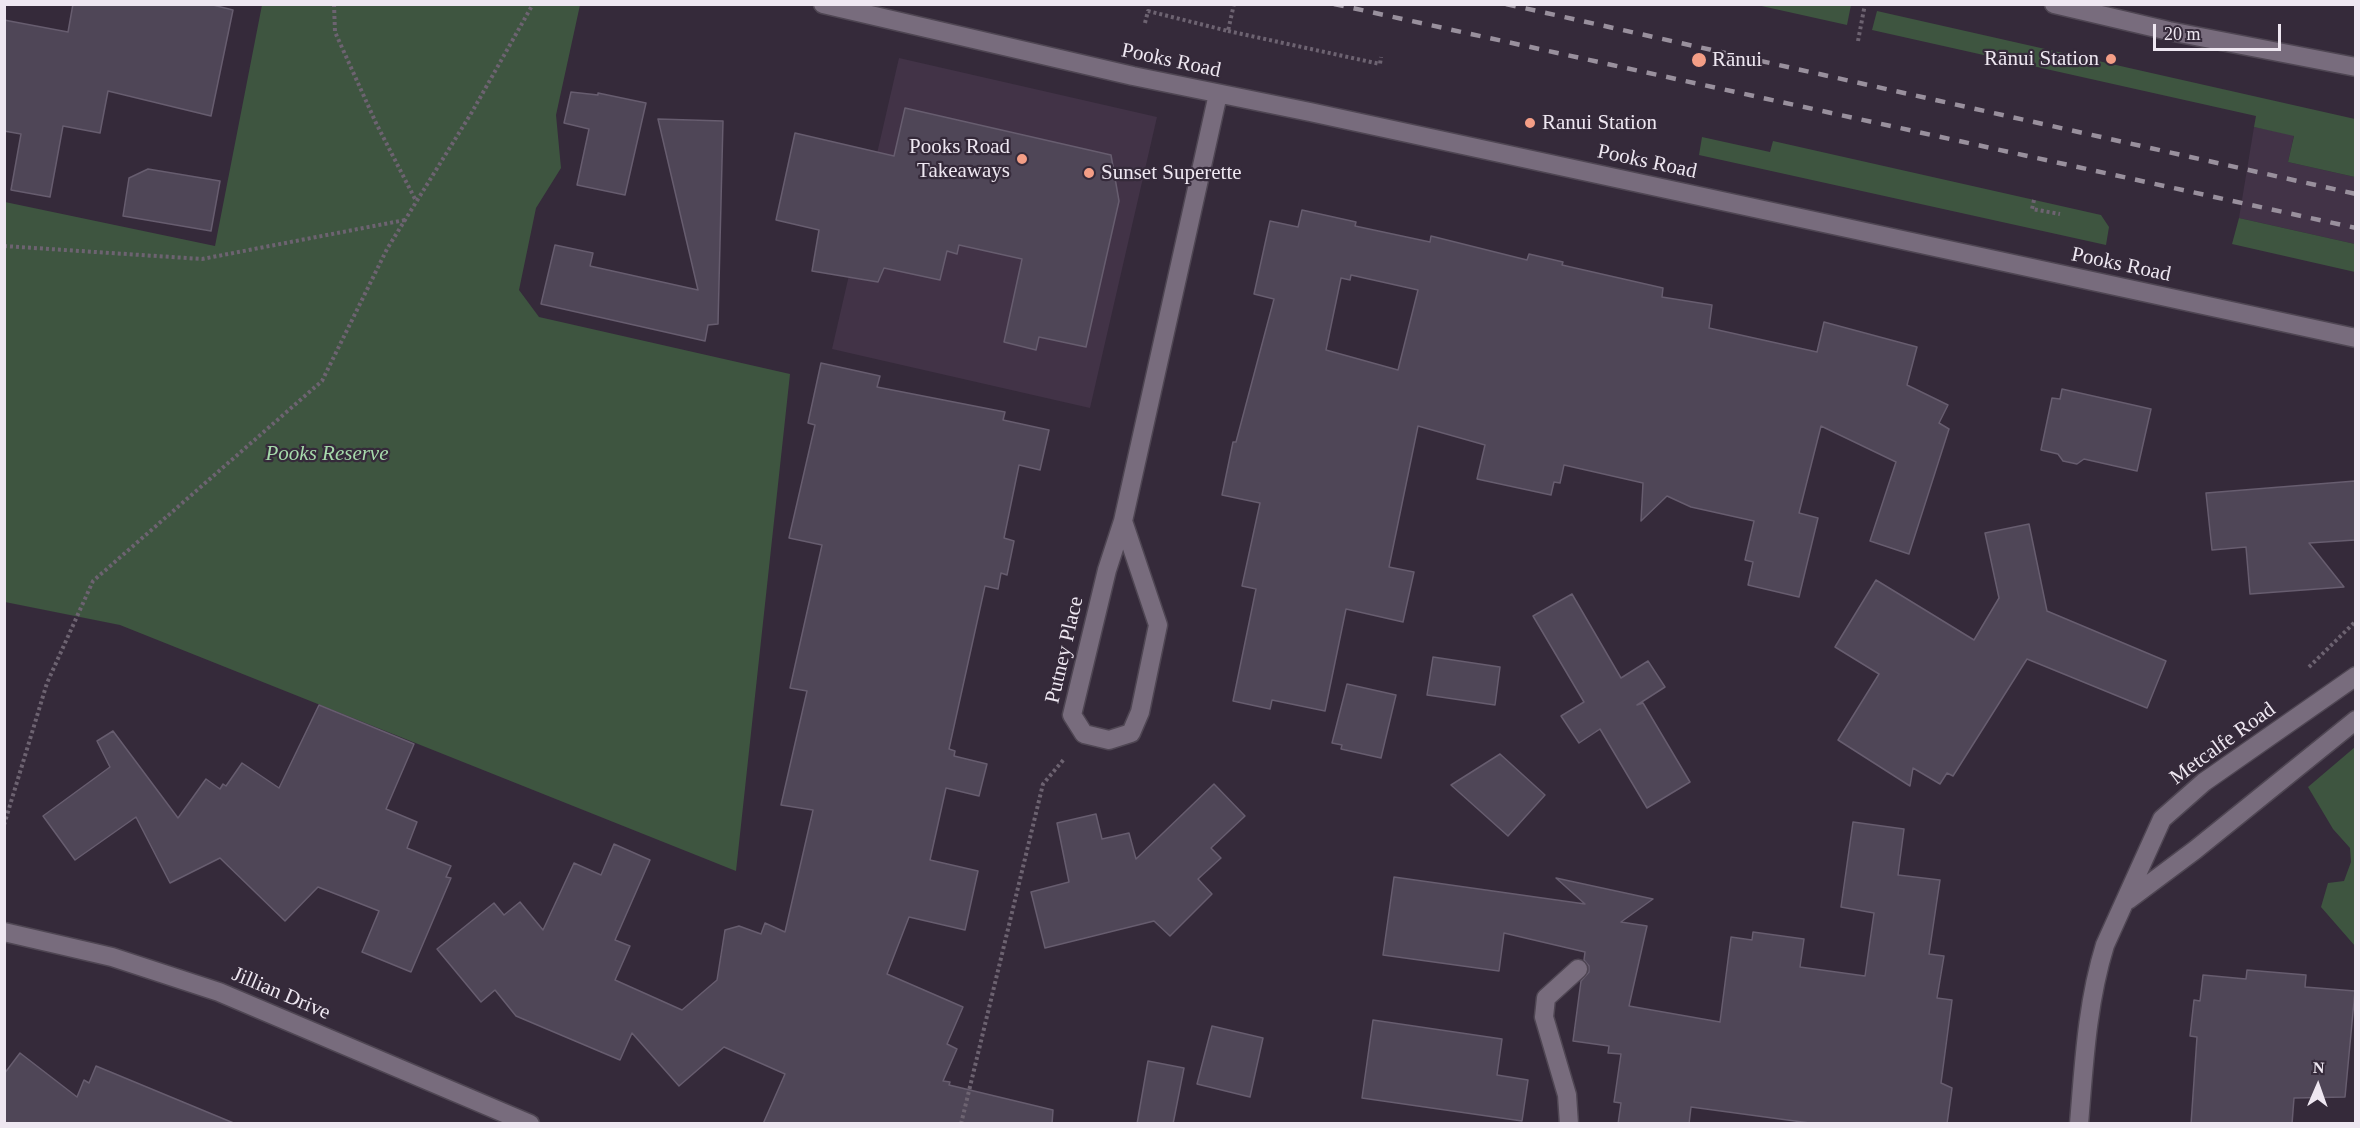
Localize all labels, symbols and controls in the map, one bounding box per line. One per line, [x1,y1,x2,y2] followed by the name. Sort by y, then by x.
[2156,12,2284,50] scale bar
[2164,24,2201,44] text: 20 m
[1119,38,1223,84] street label: Pooks Road
[1984,46,2099,72] place label: Rānui Station
[1712,47,1762,73] place label: Rānui
[1690,51,1708,69] marker: Rānui
[2104,52,2118,66] marker: Rānui Station
[1542,110,1657,136] place label: Ranui Station
[1523,116,1537,130] marker: Ranui Station
[909,134,1010,184] place label: Pooks Road Takeaways
[1595,139,1699,185] street label: Pooks Road
[1015,152,1029,166] marker: Pooks Road Takeaways
[1101,160,1242,186] place label: Sunset Superette
[1082,166,1096,180] marker: Sunset Superette
[2069,242,2173,288] street label: Pooks Road
[265,441,389,467] park label: Pooks Reserve
[1040,594,1090,706] street label: Putney Place
[2165,697,2281,791] street label: Metcalfe Road
[228,962,334,1026] street label: Jillian Drive
[2288,1056,2348,1116] north arrow
[2313,1059,2325,1076] text: N

